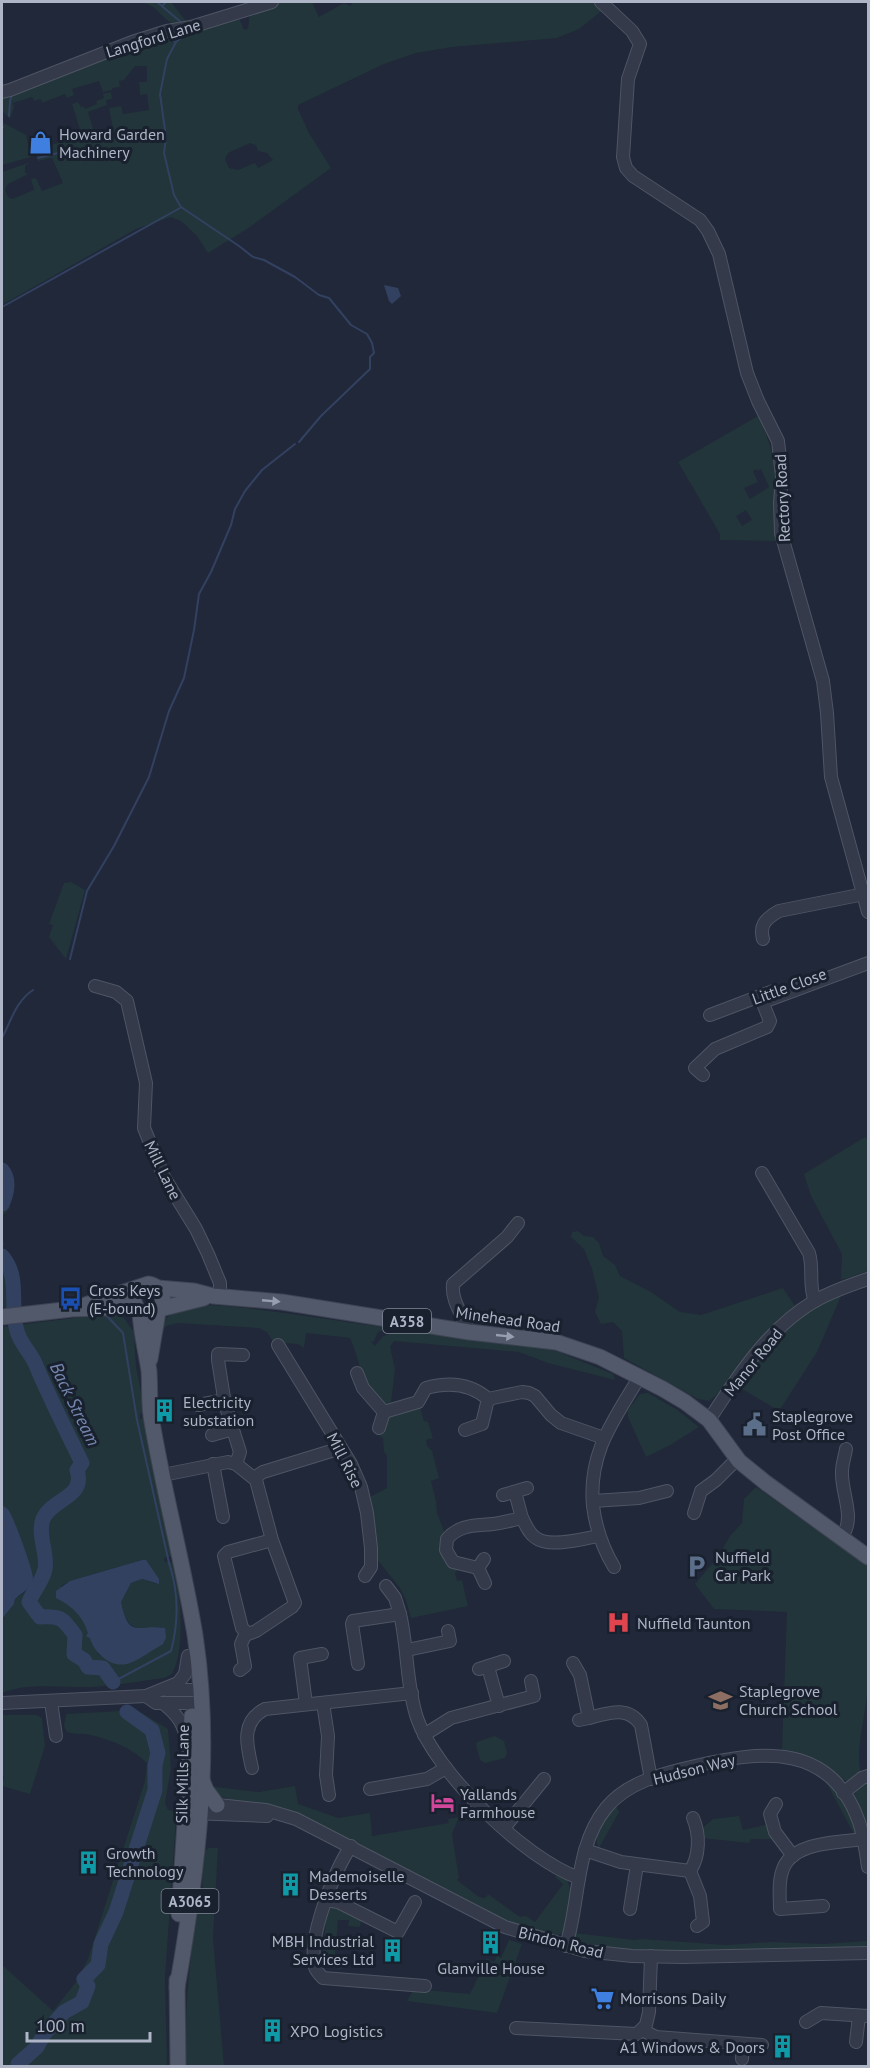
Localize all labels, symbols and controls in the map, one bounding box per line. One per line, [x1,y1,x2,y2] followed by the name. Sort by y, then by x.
[103,14,203,62] street label: Langford Lane
[59,124,165,162] place label: Howard Garden Machinery
[28,130,54,156] shop icon: Howard Garden Machinery
[770,453,794,543] street label: Rectory Road
[749,963,829,1009] street label: Little Close
[140,1137,186,1203] street label: Mill Lane
[89,1280,161,1318] place label: Cross Keys (E-bound)
[58,1286,84,1312] bus stop icon: Cross Keys (E-bound)
[262,1296,281,1306] one-way arrow
[454,1302,562,1336] street label: Minehead Road
[383,1309,431,1333] road number: A358
[720,1324,786,1400] street label: Manor Road
[496,1331,515,1340] one-way arrow
[45,1358,105,1450] water label: Back Stream
[183,1392,254,1430] place label: Electricity substation
[152,1398,178,1424] building icon: Electricity substation
[772,1406,853,1444] place label: Staplegrove Post Office
[741,1412,767,1438] public building icon: Staplegrove Post Office
[323,1429,367,1491] street label: Mill Rise
[715,1547,771,1585] place label: Nuffield Car Park
[684,1553,710,1579] parking icon: Nuffield Car Park
[606,1610,632,1636] hospital icon: Nuffield Taunton
[637,1613,750,1633] place label: Nuffield Taunton
[739,1681,838,1719] place label: Staplegrove Church School
[708,1687,734,1713] school or university icon: Staplegrove Church School
[171,1724,193,1824] street label: Silk Mills Lane
[651,1749,738,1789] street label: Hudson Way
[460,1784,535,1822] place label: Yallands Farmhouse
[429,1790,455,1816] hotel icon: Yallands Farmhouse
[106,1843,184,1881] place label: Growth Technology
[75,1849,101,1875] building icon: Growth Technology
[309,1866,405,1904] place label: Mademoiselle Desserts
[278,1872,304,1898] building icon: Mademoiselle Desserts
[162,1889,219,1913] road number: A3065
[517,1922,605,1962] street label: Bindon Road
[478,1930,504,1956] building icon: Glanville House
[272,1931,374,1969] place label: MBH Industrial Services Ltd
[379,1937,405,1963] building icon: MBH Industrial Services Ltd
[437,1958,545,1978] place label: Glanville House
[589,1985,615,2011] supermarket icon: Morrisons Daily
[620,1988,727,2008] place label: Morrisons Daily
[27,2005,150,2043] scale bar
[36,2014,85,2037] text: 100 m
[259,2018,285,2044] building icon: XPO Logistics
[290,2021,383,2041] place label: XPO Logistics
[770,2034,796,2060] building icon: A1 Windows & Doors
[620,2037,765,2057] place label: A1 Windows & Doors

